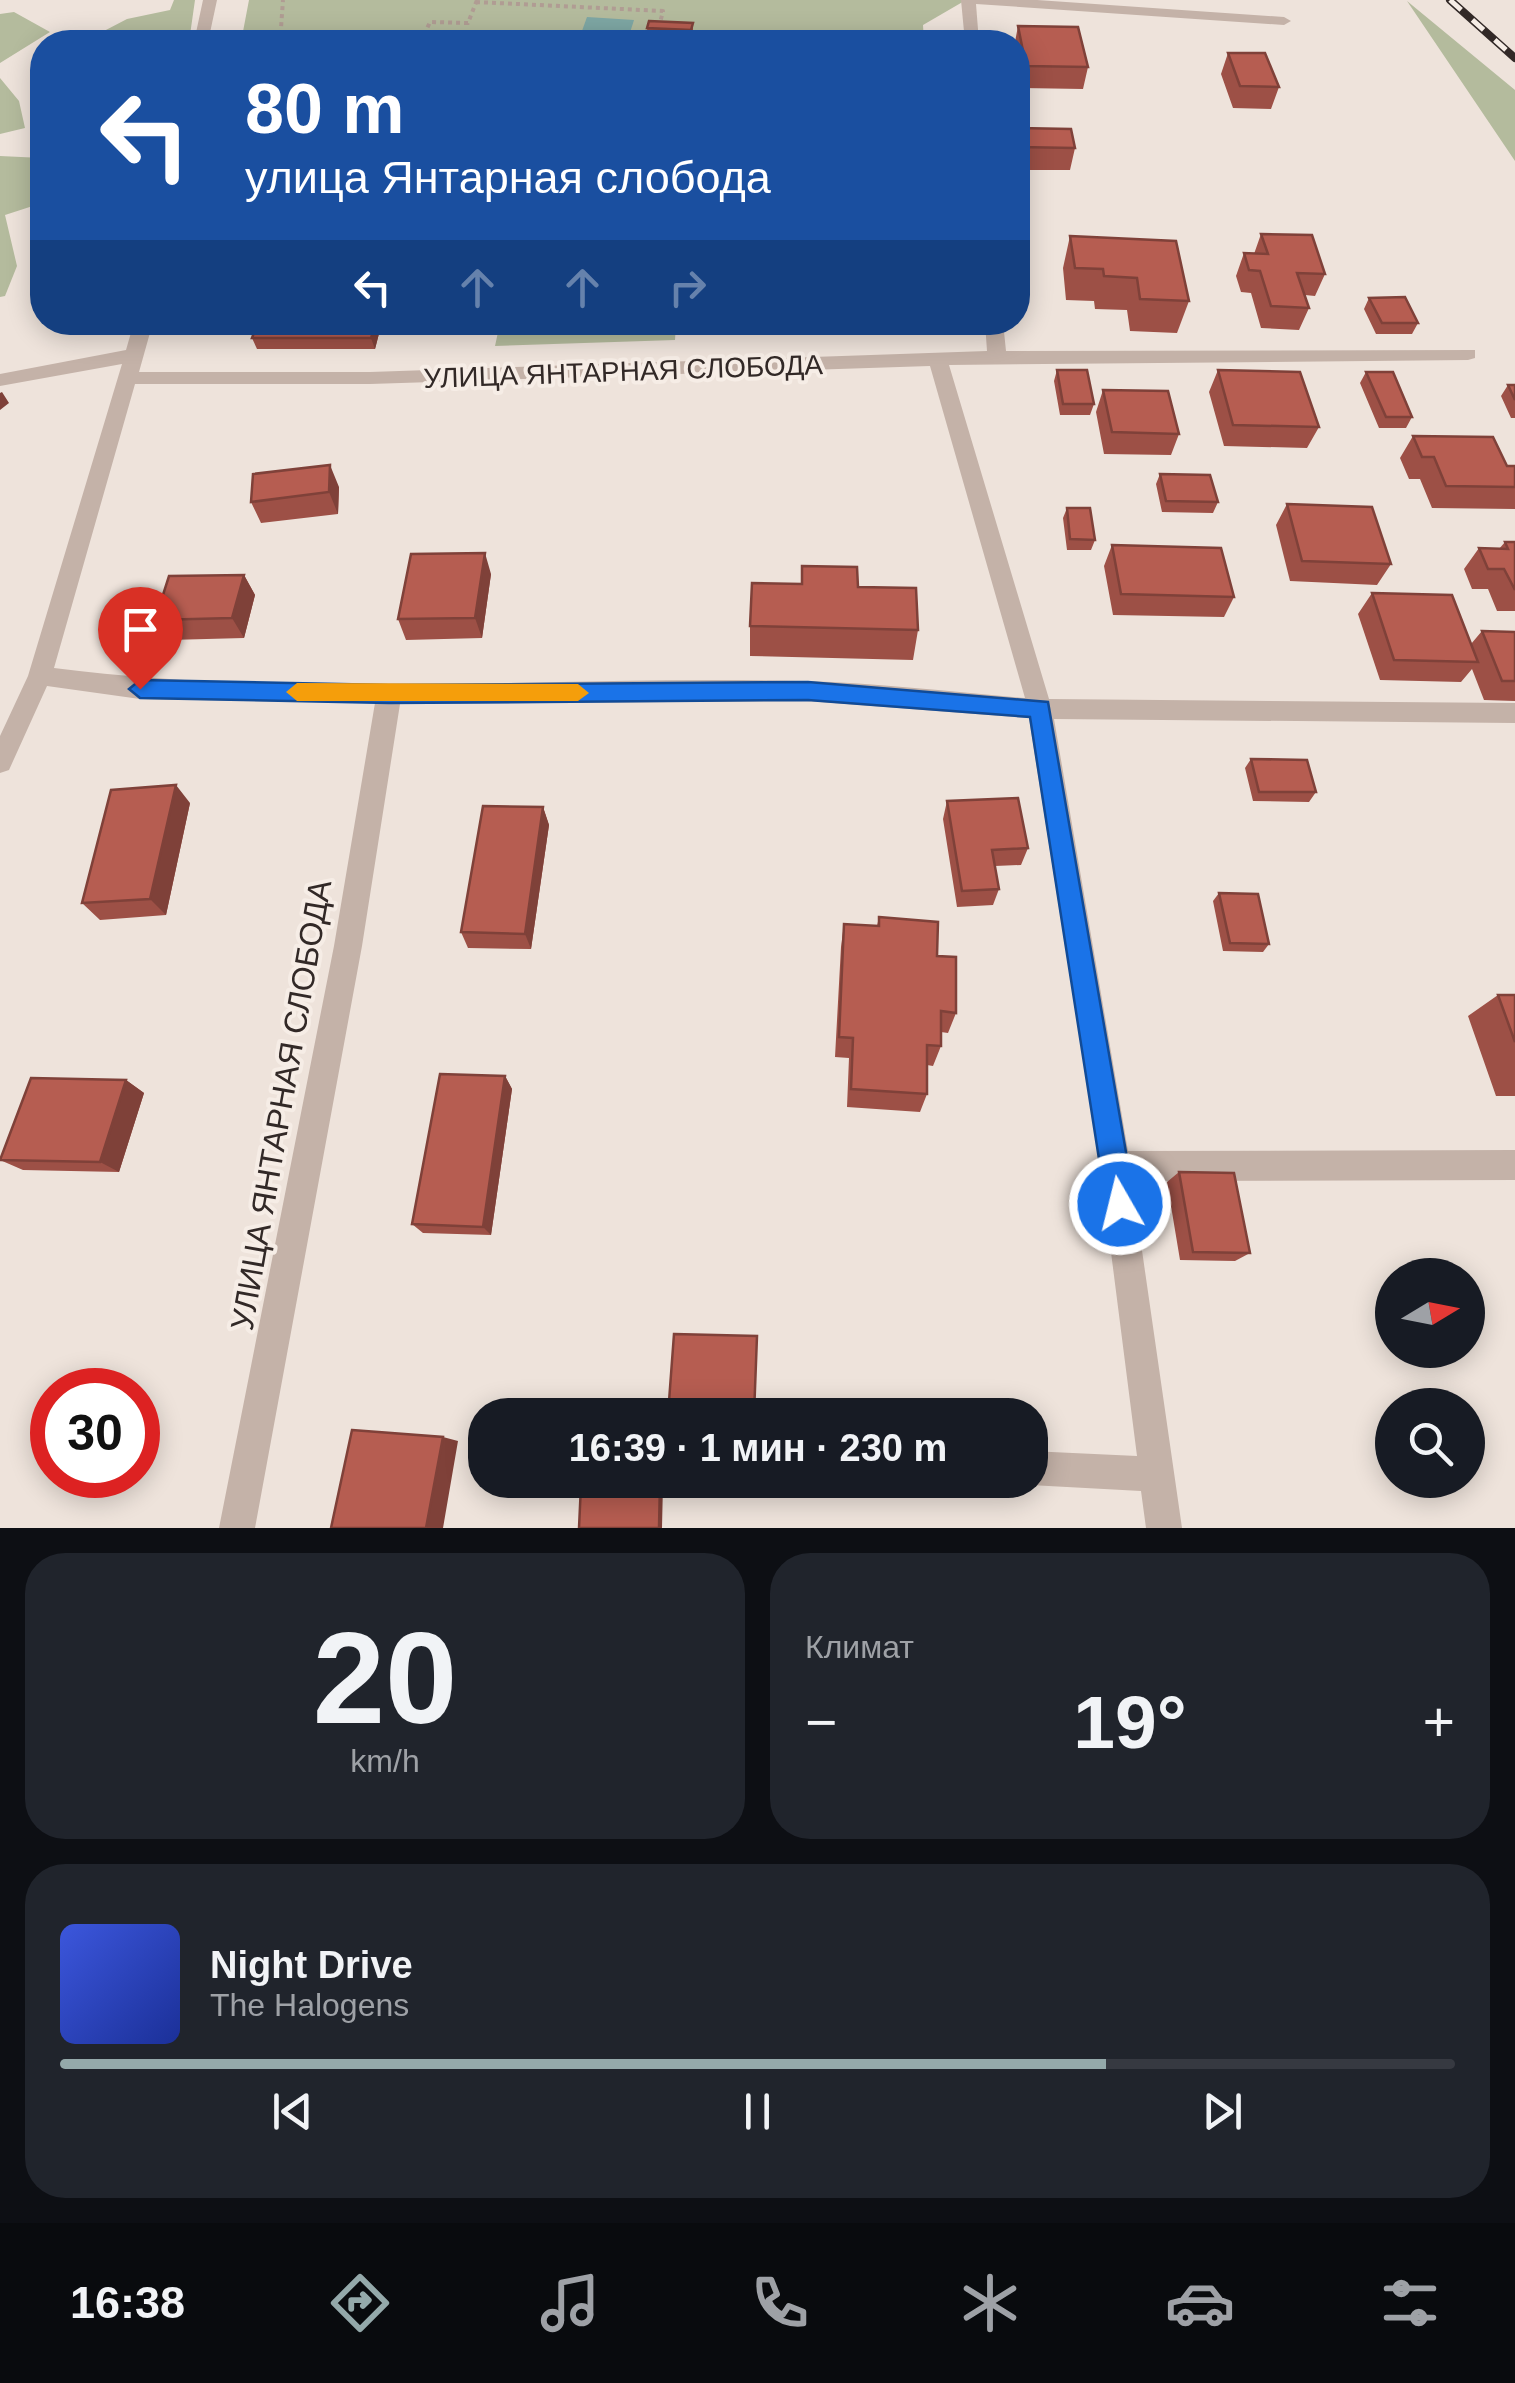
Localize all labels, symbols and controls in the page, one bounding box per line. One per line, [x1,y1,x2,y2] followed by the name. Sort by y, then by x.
[80,70,210,200] icon: left
[245,70,405,148] text: 80 m
[245,152,771,203] text: улица Янтарная слобода
[345,260,400,315] icon: left
[450,260,505,315] icon: ahead
[555,260,610,315] icon: ahead
[660,260,715,315] icon: right
[423,349,824,394] street label: УЛИЦА ЯНТАРНАЯ СЛОБОДА
[98,587,183,690] pin
[113,602,168,657] icon: arrive
[224,876,339,1333] street label: УЛИЦА ЯНТАРНАЯ СЛОБОДА
[1068,1152,1172,1256] position arrow
[1375,1258,1485,1368] north arrow
[1375,1258,1485,1498] map controls
[30,1368,160,1498] speed limit sign: 30
[1375,1388,1485,1498] button: search
[569,1427,947,1469] text: 16:39 · 1 мин · 230 m
[313,1605,457,1751] text: 20
[805,1629,914,1665] text: Климат
[1073,1680,1187,1764] text: 19°
[805,1691,837,1753] text: −
[1423,1691,1455,1753] text: +
[350,1743,420,1779] text: km/h
[210,1944,413,1986] text: Night Drive
[210,1987,409,2023] text: The Halogens
[265,2084,320,2139] icon: previous
[730,2084,785,2139] icon: pause
[1195,2084,1250,2139] icon: next
[325,2268,395,2338] icon: directions
[535,2268,605,2338] icon: music
[745,2268,815,2338] icon: phone
[955,2268,1025,2338] icon: climate
[1165,2268,1235,2338] icon: car
[1375,2268,1445,2338] icon: filters
[70,2277,185,2328] text: 16:38

